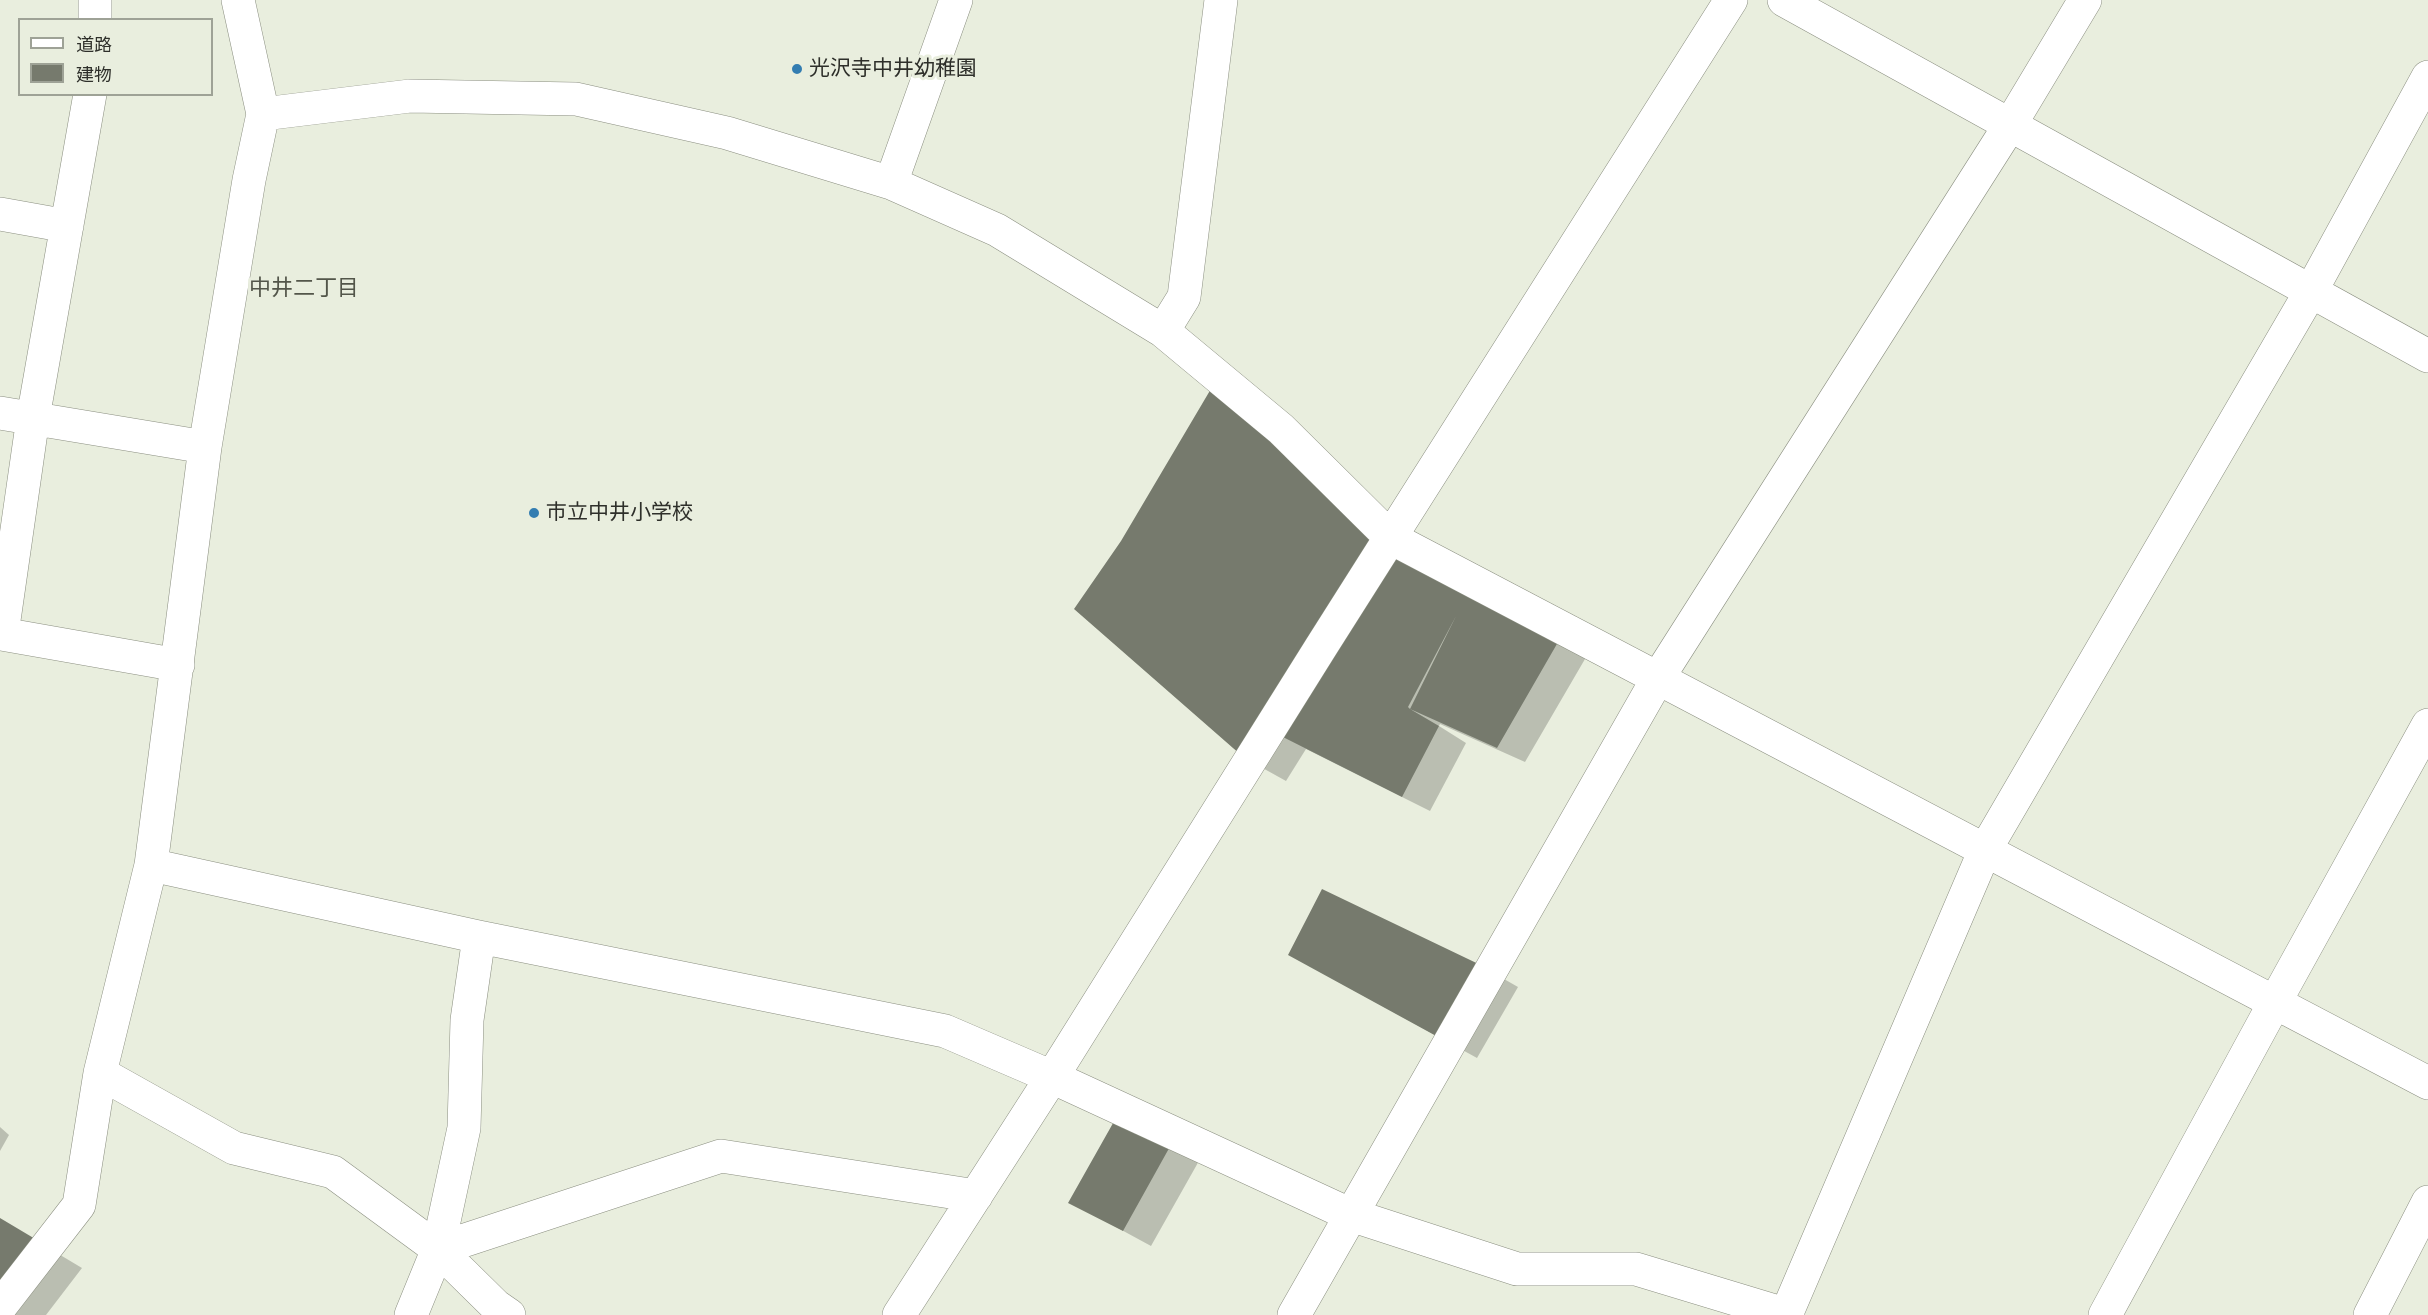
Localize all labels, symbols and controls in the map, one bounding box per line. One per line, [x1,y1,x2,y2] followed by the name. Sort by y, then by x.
[18,18,213,96] legend
[76,35,112,55] text: 道路
[809,56,977,82] place label: 光沢寺中井幼稚園
[790,62,804,76] marker: 光沢寺中井幼稚園
[76,65,112,85] text: 建物
[249,276,359,302] district label: 中井二丁目
[546,500,693,526] place label: 市立中井小学校
[527,506,541,520] marker: 市立中井小学校

